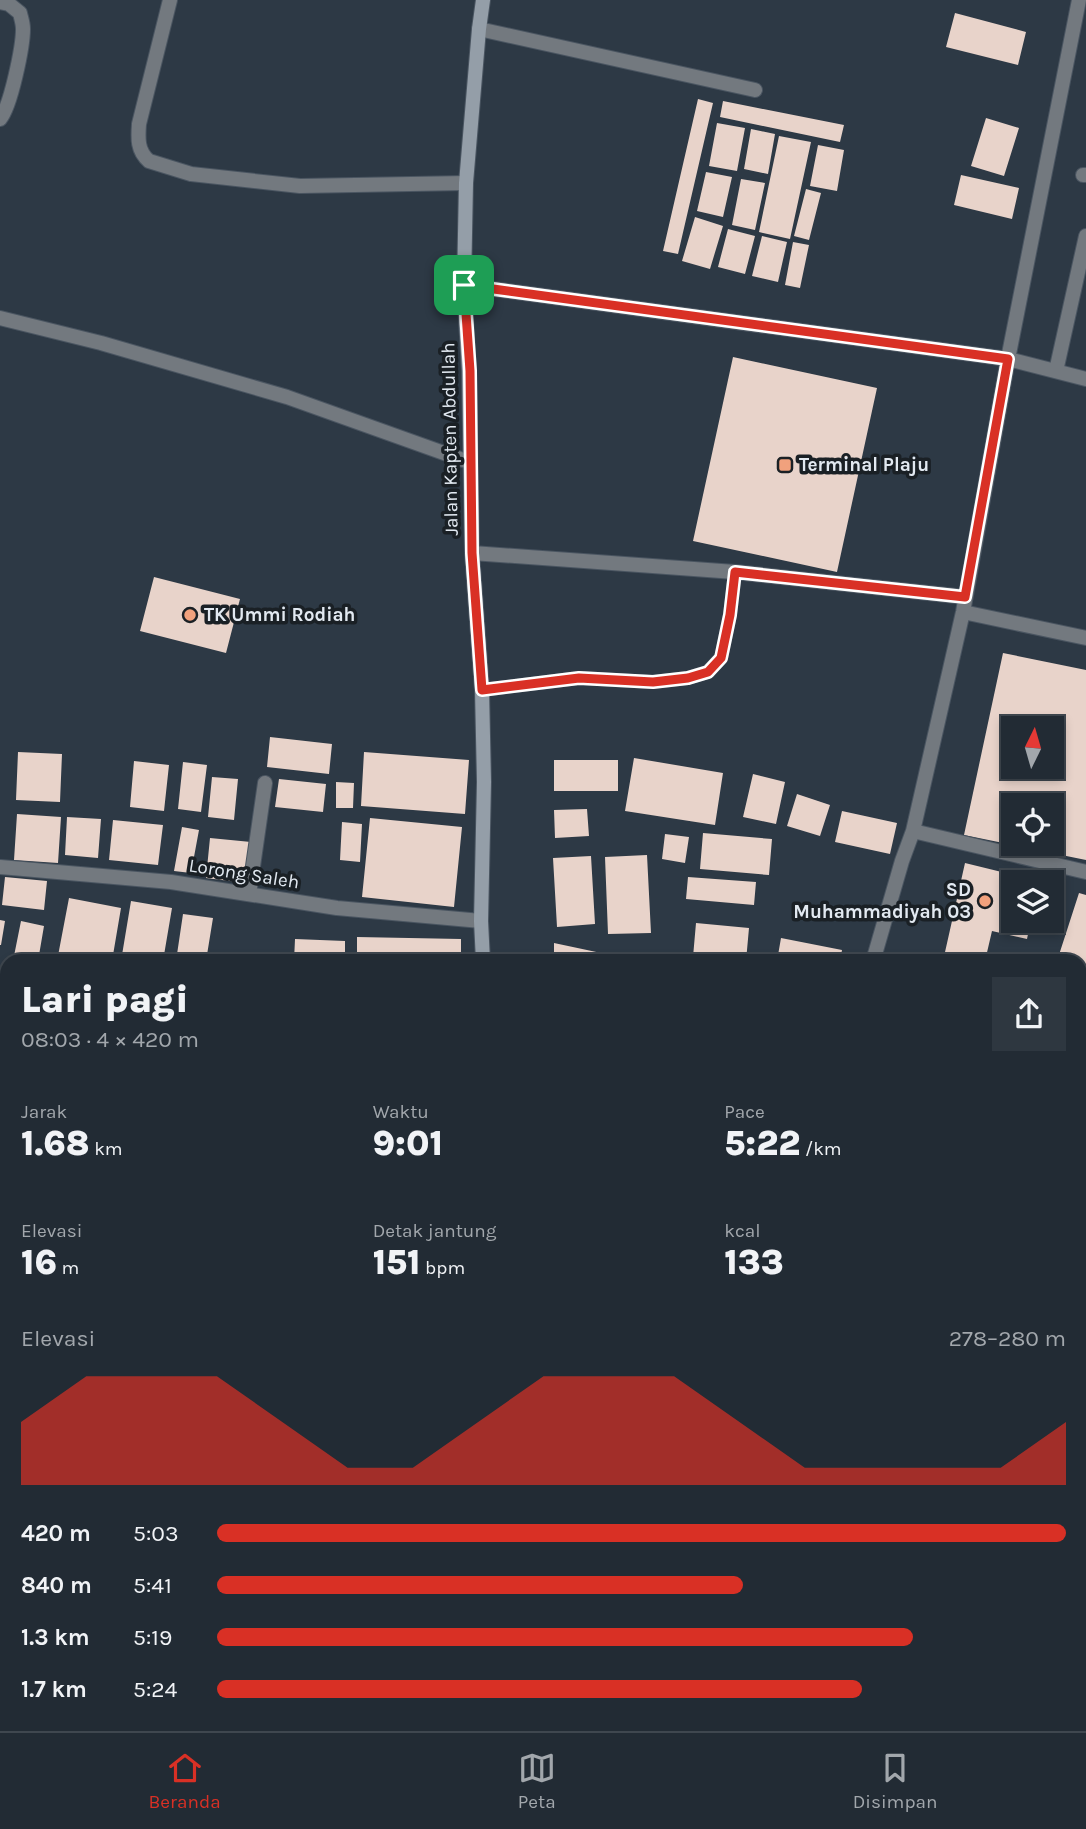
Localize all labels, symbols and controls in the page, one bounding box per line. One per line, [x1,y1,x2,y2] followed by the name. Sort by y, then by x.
[434,255,494,315] pin
[445,266,483,304] icon: arrive
[437,342,463,536] street label: Jalan Kapten Abdullah
[799,454,929,476] place label: Terminal Plaju
[777,457,793,473] marker: Terminal Plaju
[204,604,355,626] place label: TK Ummi Rodiah
[182,607,198,623] marker: TK Ummi Rodiah
[1001,716,1064,779] north arrow
[1001,716,1064,933] map controls
[1001,793,1064,856] button: locate
[187,854,301,894] street label: Lorong Saleh
[1001,870,1064,933] button: layers
[793,879,971,923] place label: SD Muhammadiyah 03
[977,893,993,909] marker: SD Muhammadiyah 03
[21,977,189,1022] text: Lari pagi
[992,977,1066,1051] button: share
[21,1026,199,1053] text: 08:03 · 4 × 420 m
[21,1101,67,1123] text: Jarak
[373,1101,429,1123] text: Waktu
[724,1101,765,1123] text: Pace
[21,1123,90,1164] text: 1.68
[373,1123,443,1164] text: 9:01
[724,1123,800,1164] text: 5:22
[90,1138,123,1160] text: km
[800,1138,842,1160] text: /km
[21,1220,82,1242] text: Elevasi
[373,1220,497,1242] text: Detak jantung
[724,1220,761,1242] text: kcal
[21,1242,57,1283] text: 16
[373,1242,421,1283] text: 151
[724,1242,784,1283] text: 133
[57,1257,79,1279] text: m
[421,1257,465,1279] text: bpm
[21,1325,95,1352] text: Elevasi
[949,1325,1066,1352] text: 278–280 m
[21,1520,91,1547] text: 420 m
[133,1520,179,1547] text: 5:03
[21,1572,92,1599] text: 840 m
[133,1572,172,1599] text: 5:41
[21,1624,90,1651] text: 1.3 km
[133,1624,172,1651] text: 5:19
[21,1676,87,1703] text: 1.7 km
[133,1676,177,1703] text: 5:24
[149,1749,221,1813] tab: Beranda
[518,1749,556,1813] tab: Peta
[853,1749,937,1813] tab: Disimpan

